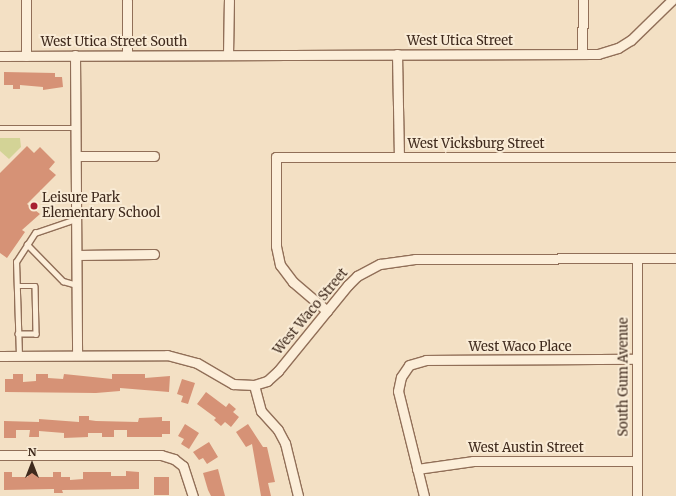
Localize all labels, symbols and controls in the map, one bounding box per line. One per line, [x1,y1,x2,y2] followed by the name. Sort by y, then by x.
[407,33,513,49] street label: West Utica Street
[41,34,187,50] street label: West Utica Street South
[408,136,544,152] street label: West Vicksburg Street
[42,191,160,222] place label: Leisure Park Elementary School
[29,201,39,211] marker: Leisure Park Elementary School
[270,266,352,358] street label: West Waco Street
[616,317,632,437] street label: South Gum Avenue
[469,339,571,355] street label: West Waco Place
[468,440,584,456] street label: West Austin Street
[12,444,52,484] north arrow
[28,445,36,459] text: N

